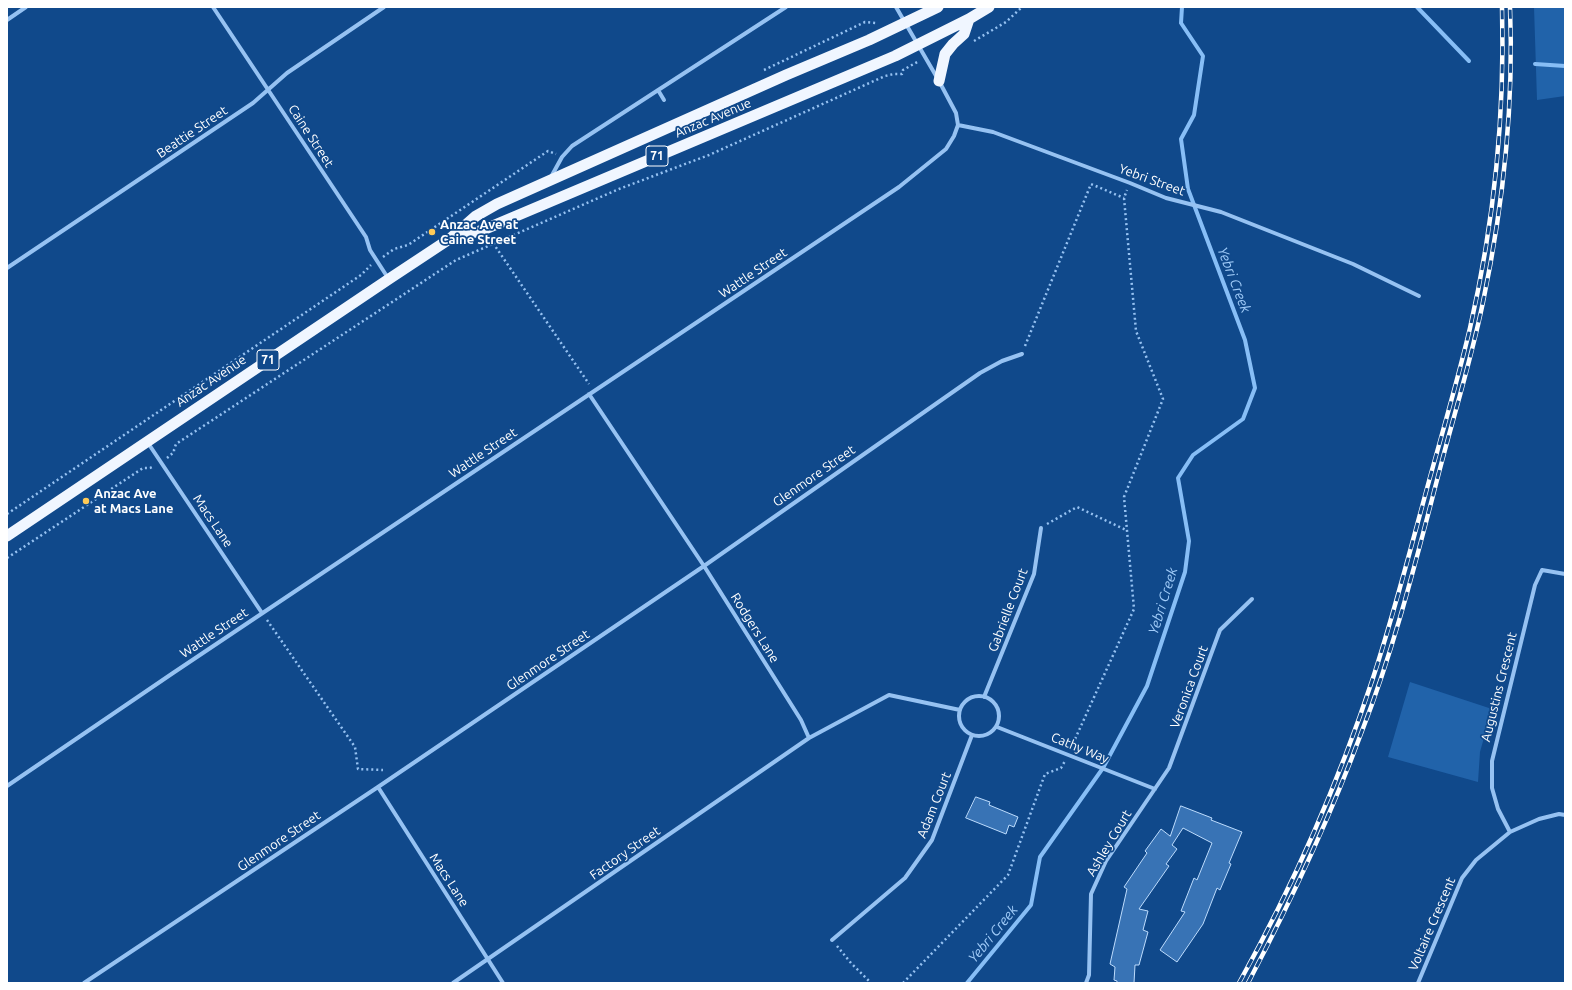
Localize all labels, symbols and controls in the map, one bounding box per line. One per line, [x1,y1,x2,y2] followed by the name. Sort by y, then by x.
[673,95,753,141] street label: Anzac Avenue
[285,102,337,170] street label: Caine Street
[154,103,230,161] street label: Beattie Street
[646,146,668,166] road number: 71
[1117,161,1187,199] street label: Yebri Street
[440,217,518,248] place label: Anzac Ave at Caine Street
[427,227,437,237] marker: Anzac Ave at Caine Street
[716,245,790,301] street label: Wattle Street
[1214,245,1254,315] water label: Yebri Creek
[257,350,279,370] road number: 71
[173,352,249,410] street label: Anzac Avenue
[446,425,520,481] street label: Wattle Street
[770,442,858,510] street label: Glenmore Street
[94,486,173,517] place label: Anzac Ave at Macs Lane
[190,492,236,550] street label: Macs Lane
[81,496,91,506] marker: Anzac Ave at Macs Lane
[1145,565,1181,637] water label: Yebri Creek
[985,566,1031,654] street label: Gabrielle Court
[727,590,783,666] street label: Rodgers Lane
[177,605,251,661] street label: Wattle Street
[504,626,592,694] street label: Glenmore Street
[1478,631,1520,743] street label: Augustins Crescent
[1167,644,1211,730] street label: Veronica Court
[1049,729,1111,767] street label: Cathy Way
[914,770,954,840] street label: Adam Court
[235,807,323,875] street label: Glenmore Street
[1083,807,1135,879] street label: Ashley Court
[587,823,663,883] street label: Factory Street
[426,850,472,910] street label: Macs Lane
[1405,875,1459,973] street label: Voltaire Crescent
[965,902,1021,966] water label: Yebri Creek

